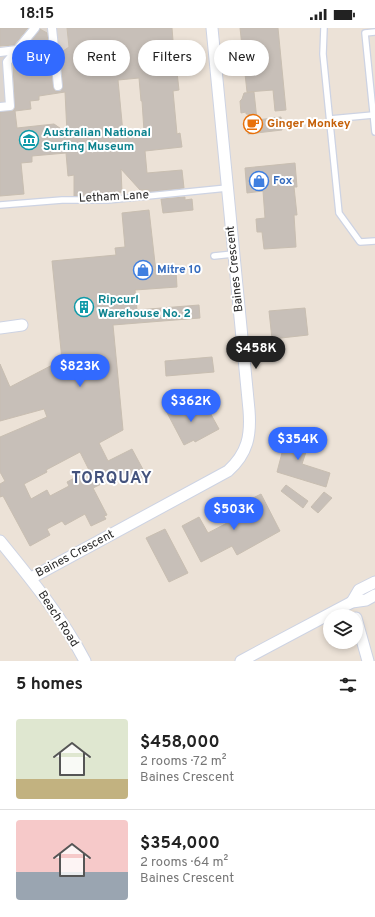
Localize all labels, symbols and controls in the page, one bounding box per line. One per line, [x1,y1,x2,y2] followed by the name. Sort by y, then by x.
[20,5,54,24] text: 18:15
[12,40,65,76] chip: Buy
[73,40,130,76] chip: Rent
[138,40,206,76] chip: Filters
[214,40,269,76] chip: New
[242,113,264,135] cafe icon: Ginger Monkey
[267,116,351,132] place label: Ginger Monkey
[43,125,151,155] place label: Australian National Surfing Museum
[18,129,40,151] museum icon: Australian National Surfing Museum
[248,170,270,192] shop icon: Fox
[273,173,293,189] place label: Fox
[79,187,149,207] street label: Letham Lane
[223,225,247,313] street label: Baines Crescent
[132,259,154,281] shop icon: Mitre 10
[157,262,202,278] place label: Mitre 10
[98,292,191,322] place label: Ripcurl Warehouse No. 2
[73,296,95,318] building icon: Ripcurl Warehouse No. 2
[228,336,284,370] pin: $458K
[235,341,277,357] text: $458K
[52,354,108,388] pin: $823K
[60,359,100,375] text: $823K
[163,389,219,423] pin: $362K
[171,394,211,410] text: $362K
[270,427,326,461] pin: $354K
[277,432,319,448] text: $354K
[71,469,153,489] district label: TORQUAY
[206,497,262,531] pin: $503K
[213,502,255,518] text: $503K
[33,527,117,581] street label: Baines Crescent
[34,588,82,650] street label: Beach Road
[323,609,363,649] map controls
[323,609,363,649] button: layers
[16,674,83,696] text: 5 homes
[337,674,359,696] icon: filters
[140,732,220,754] text: $458,000
[48,735,96,783] icon: home
[140,754,226,770] text: 2 rooms · 72 m²
[140,770,234,786] text: Baines Crescent
[140,833,220,855] text: $354,000
[48,836,96,884] icon: home
[140,855,228,871] text: 2 rooms · 64 m²
[140,871,234,887] text: Baines Crescent

